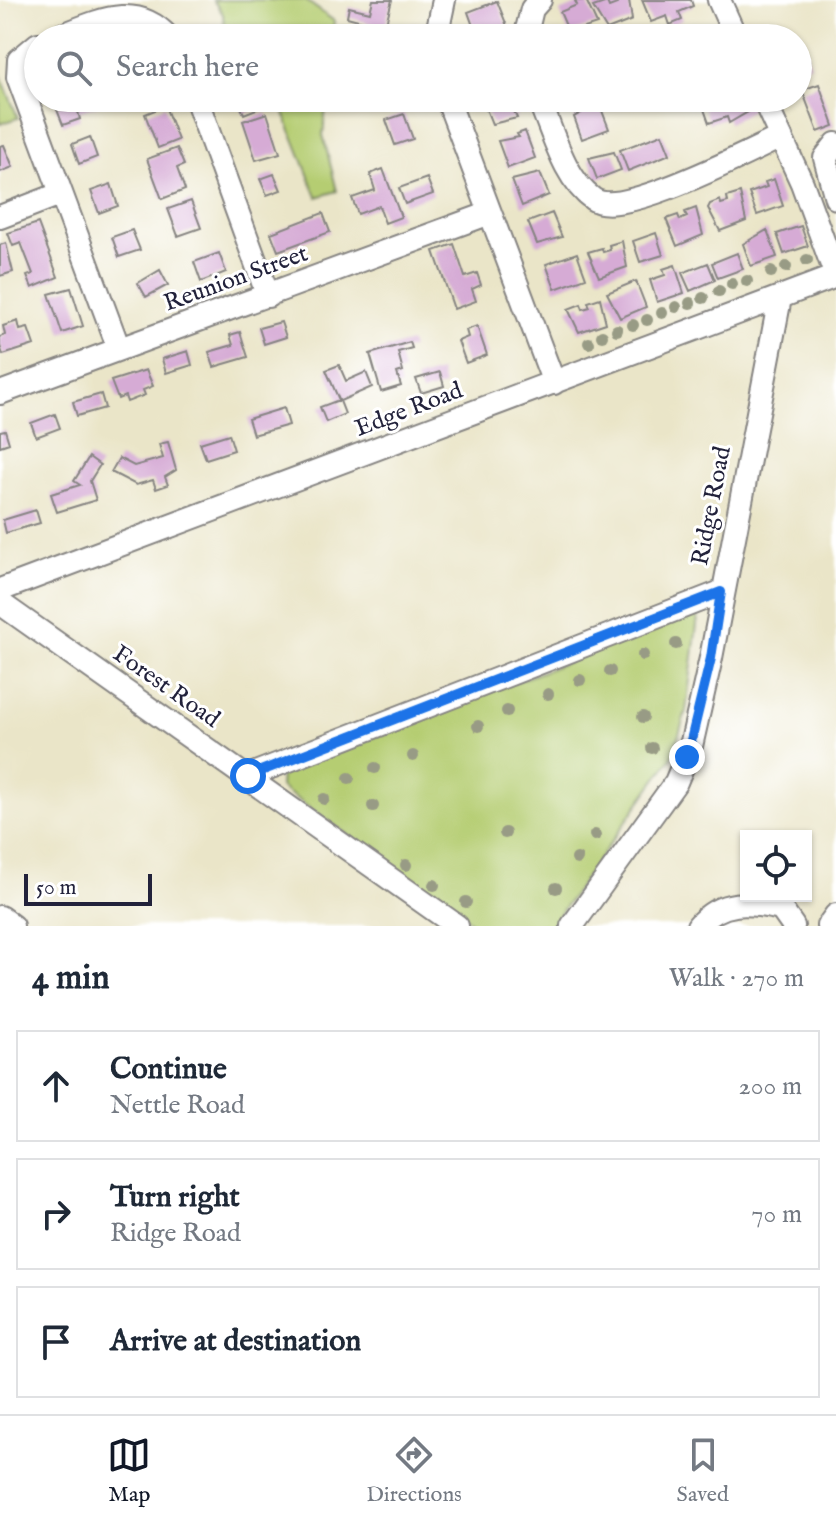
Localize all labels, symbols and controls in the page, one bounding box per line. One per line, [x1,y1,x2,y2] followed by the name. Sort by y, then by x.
[24,24,812,112] search box
[52,46,96,90] icon: search
[116,49,259,87] text: Search here
[160,239,312,319] street label: Reunion Street
[351,375,467,445] street label: Edge Road
[685,444,739,568] street label: Ridge Road
[106,639,226,735] street label: Forest Road
[669,739,705,775] route end
[230,758,266,794] route start
[740,830,812,902] map controls
[740,830,812,902] button: locate
[24,870,152,906] scale bar
[36,874,77,902] text: 50 m
[32,957,110,1000] text: 4 min
[669,962,804,995] text: Walk · 270 m
[110,1051,227,1089] text: Continue
[34,1064,78,1108] icon: ahead
[738,1070,802,1103] text: 200 m
[110,1089,245,1122] text: Nettle Road
[110,1179,240,1217] text: Turn right
[34,1192,78,1236] icon: right
[751,1198,802,1231] text: 70 m
[110,1217,241,1250] text: Ridge Road
[34,1320,78,1364] icon: arrive
[110,1323,361,1361] text: Arrive at destination
[107,1433,151,1509] tab: Map
[366,1433,462,1509] tab: Directions
[677,1433,729,1509] tab: Saved

